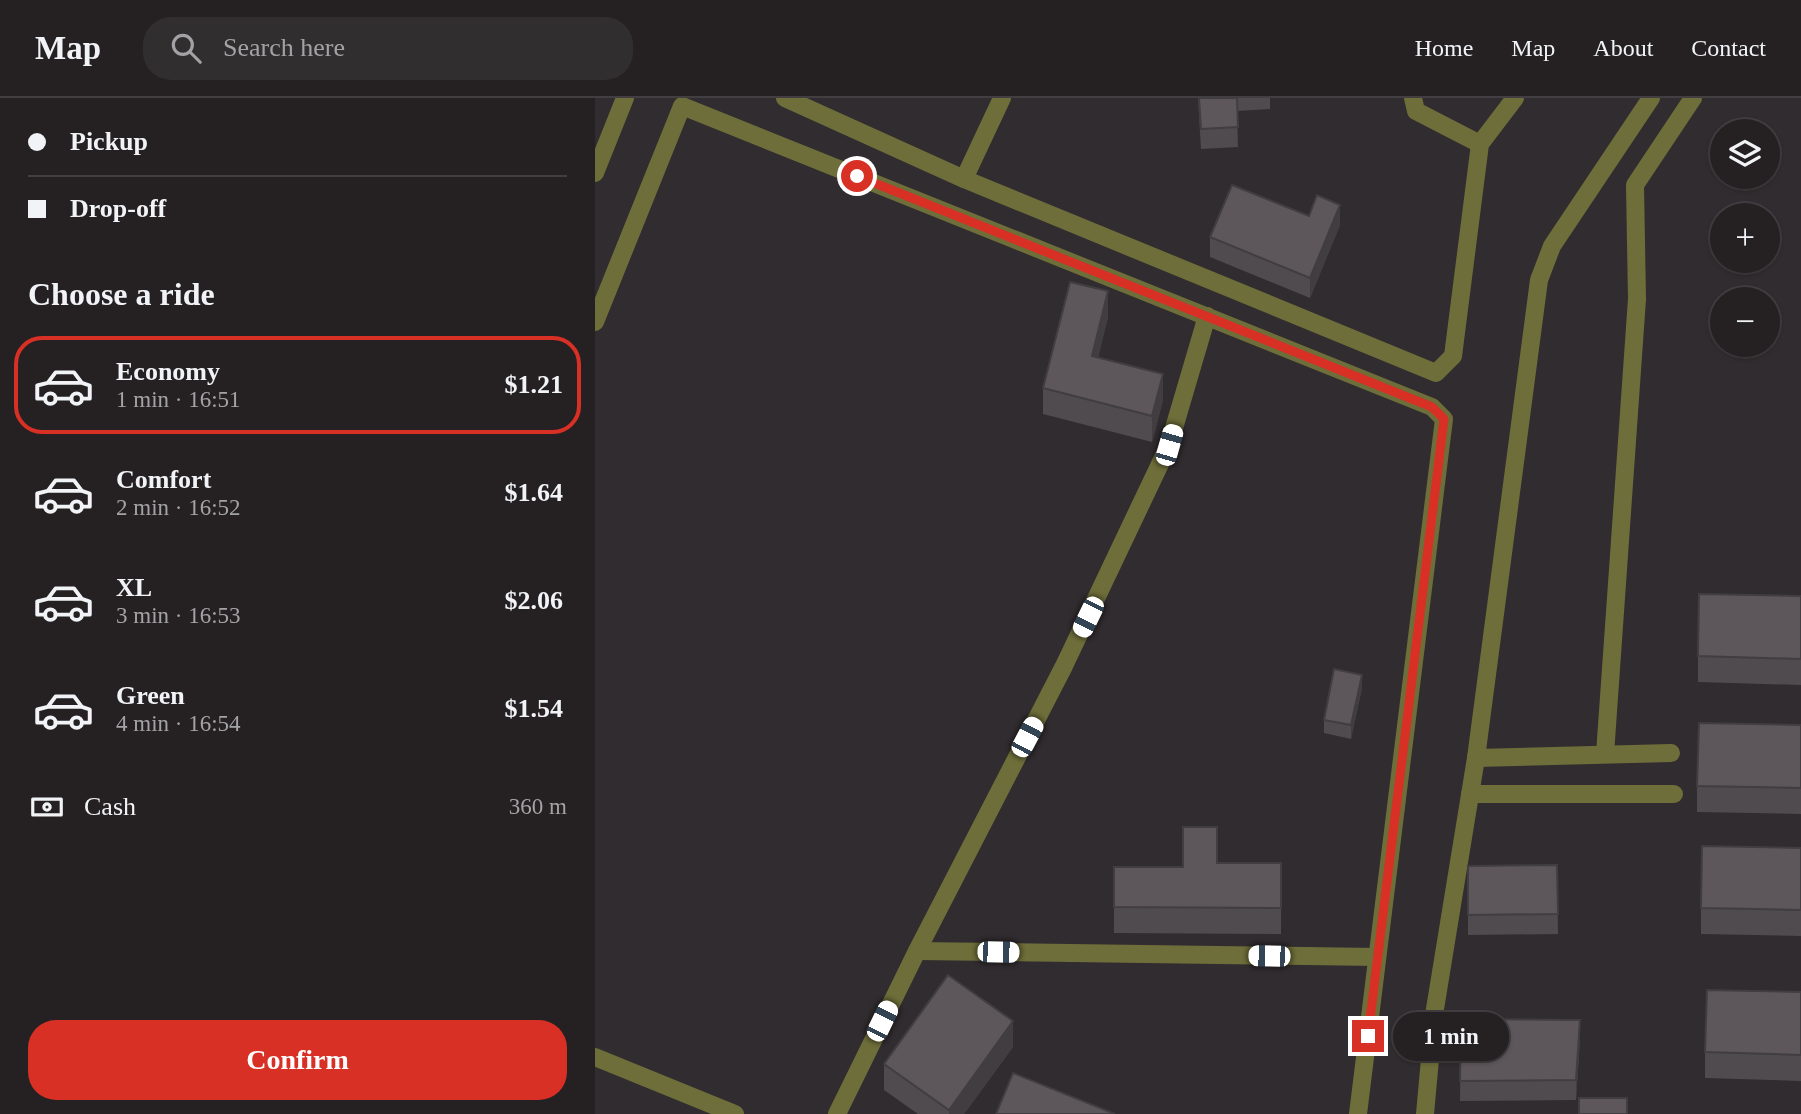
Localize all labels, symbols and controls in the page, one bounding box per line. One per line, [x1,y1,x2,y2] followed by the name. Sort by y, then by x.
[143,17,633,80] search box
[167,29,205,67] icon: search
[35,30,101,66] text: Map
[223,33,345,62] text: Search here
[1415,35,1473,61] text: Home
[1511,35,1555,61] text: Map
[1593,35,1653,61] text: About
[1691,35,1766,61] text: Contact
[1710,119,1780,357] map controls
[1710,119,1780,189] button: layers
[70,127,148,156] text: Pickup
[841,160,873,192] route start
[70,194,166,223] text: Drop-off
[1710,203,1780,273] button: +
[28,276,215,312] text: Choose a ride
[1710,287,1780,357] button: −
[32,354,95,417] icon: car
[116,357,220,386] text: Economy
[505,370,563,399] text: $1.21
[116,387,241,412] text: 1 min · 16:51
[1154,422,1185,468] car
[32,462,95,525] icon: car
[116,465,211,494] text: Comfort
[505,478,563,507] text: $1.64
[116,495,241,520] text: 2 min · 16:52
[32,570,95,633] icon: car
[116,573,152,602] text: XL
[505,586,563,615] text: $2.06
[1070,594,1107,640] car
[116,603,241,628] text: 3 min · 16:53
[32,678,95,741] icon: car
[116,681,185,710] text: Green
[505,694,563,723] text: $1.54
[116,711,241,736] text: 4 min · 16:54
[1008,714,1047,760] car
[28,788,66,826] icon: cash
[84,792,136,821] text: Cash
[509,794,567,819] text: 360 m
[977,941,1020,963] car
[1248,945,1291,967] car
[864,998,901,1044] car
[1393,1012,1508,1060] callout: 1 min
[28,1020,567,1100] button: Confirm
[1352,1020,1384,1052] route end
[1423,1024,1479,1049] text: 1 min

